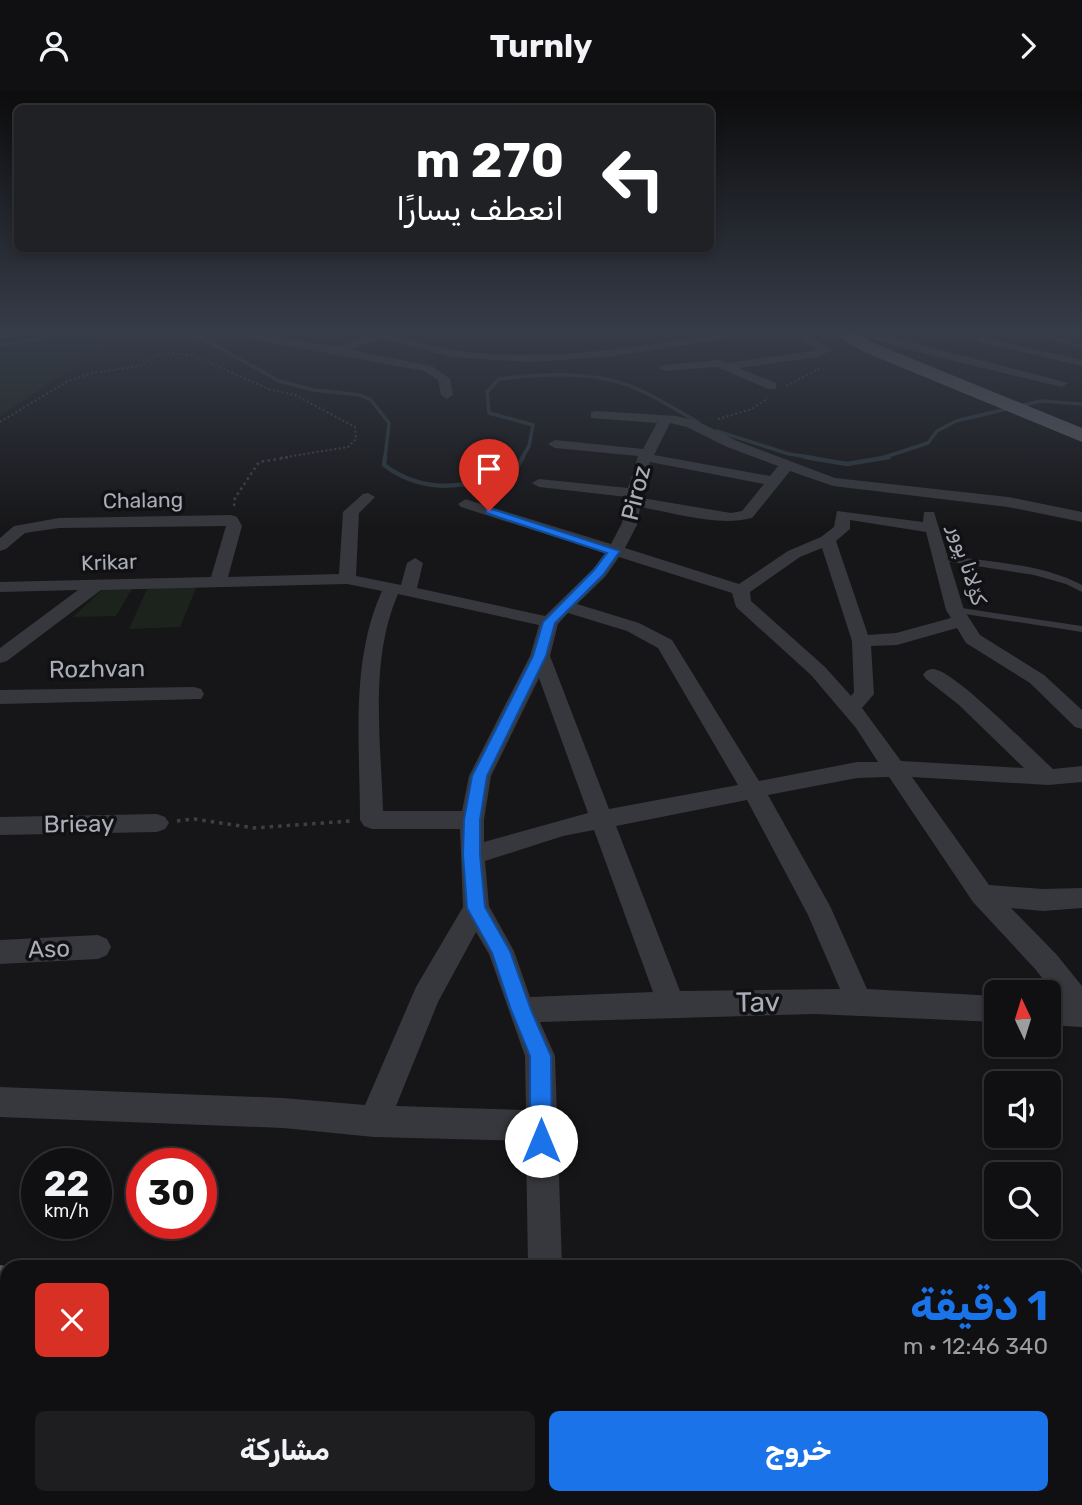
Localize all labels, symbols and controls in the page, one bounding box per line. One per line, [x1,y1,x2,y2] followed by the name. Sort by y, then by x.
[35,27,73,65] icon: person
[490,27,592,65] text: Turnly
[1009,27,1047,65] icon: forward
[415,131,564,189] text: 270 m
[588,133,679,224] icon: left
[396,190,564,228] text: انعطف يسارًا
[459,439,519,511] pin
[470,450,508,488] icon: arrive
[616,462,656,524] street label: Piroz
[103,487,183,513] street label: Chalang
[941,520,992,609] street label: کۆلانا پوور
[81,549,137,575] street label: Krikar
[49,654,145,684] street label: Rozhvan
[43,809,115,839] street label: Brieay
[27,934,71,964] street label: Aso
[984,980,1060,1057] north arrow
[984,980,1061,1239] map controls
[736,985,780,1019] street label: Tav
[984,1071,1061,1148] button: sound
[504,1104,578,1178] position arrow
[126,1148,217,1239] speed limit sign: 30
[984,1162,1061,1239] button: search
[44,1163,89,1205] text: 22
[44,1200,89,1222] text: km/h
[910,1281,1048,1331] text: 1 دقيقة
[35,1283,109,1357] button: close
[903,1332,1048,1360] text: 340 m · 12:46
[35,1411,535,1491] button: مشاركة
[549,1411,1048,1491] button: خروج

